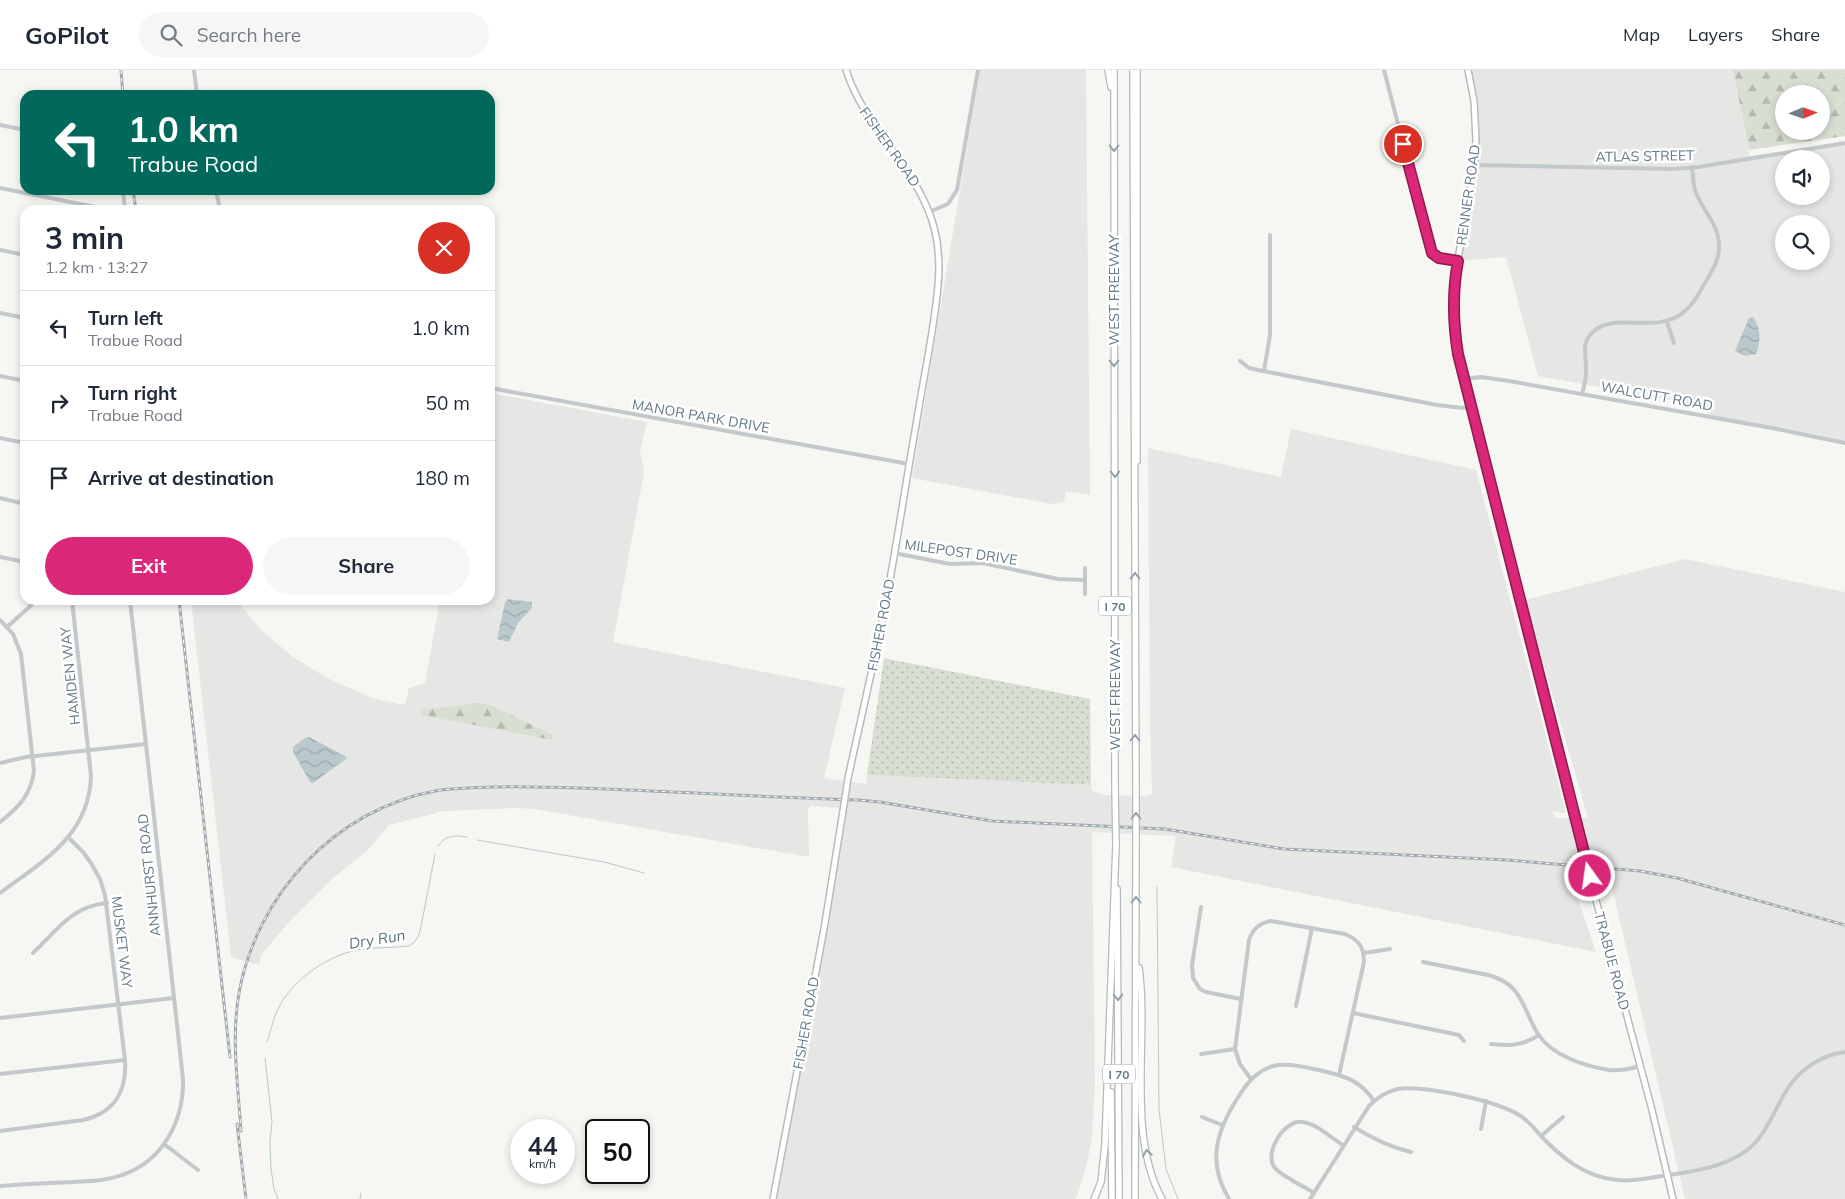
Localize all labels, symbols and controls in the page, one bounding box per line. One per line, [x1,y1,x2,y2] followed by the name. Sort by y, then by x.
[139,12,489,57] search box
[25,20,109,50] text: GoPilot
[157,21,185,49] icon: search
[197,23,301,47] text: Search here
[1623,23,1660,46] text: Map
[1688,23,1743,46] text: Layers
[1771,23,1820,46] text: Share
[1775,85,1830,140] north arrow
[1775,85,1830,270] map controls
[856,104,924,190] street label: FISHER ROAD
[128,107,239,151] text: 1.0 km
[45,110,110,175] icon: left
[1382,123,1424,165] pin
[1389,130,1417,158] icon: arrive
[1109,144,1119,152] one-way arrow
[1452,144,1484,246] street label: RENNER ROAD
[1595,146,1695,166] street label: ATLAS STREET
[128,150,258,178] text: Trabue Road
[1775,150,1830,205] button: sound
[1775,215,1830,270] button: search
[45,219,124,257] text: 3 min
[418,222,470,274] button: close
[1105,234,1123,345] street label: WEST FREEWAY
[45,257,148,277] text: 1.2 km · 13:27
[88,306,163,330] text: Turn left
[45,314,73,342] icon: left
[411,316,470,340] text: 1.0 km
[88,330,183,350] text: Trabue Road
[1109,359,1119,367] one-way arrow
[1599,377,1715,415] street label: WALCUTT ROAD
[88,381,177,405] text: Turn right
[45,389,73,417] icon: right
[426,391,470,415] text: 50 m
[631,395,771,437] street label: MANOR PARK DRIVE
[88,405,183,425] text: Trabue Road
[45,464,73,492] icon: arrive
[88,466,274,490] text: Arrive at destination
[414,466,470,490] text: 180 m
[1110,470,1120,478] one-way arrow
[903,535,1019,569] street label: MILEPOST DRIVE
[45,537,253,595] button: Exit
[263,537,470,595] button: Share
[1130,572,1140,580] one-way arrow
[863,577,899,673] street label: FISHER ROAD
[1099,596,1131,616] road number: I 70
[56,626,84,726] street label: HAMDEN WAY
[1106,639,1124,750] street label: WEST FREEWAY
[1130,734,1140,742] one-way arrow
[1131,812,1141,820] one-way arrow
[134,813,164,937] street label: ANNHURST ROAD
[1563,849,1615,901] position arrow
[107,895,137,990] street label: MUSKET WAY
[1131,895,1141,903] one-way arrow
[1590,910,1634,1012] street label: TRABUE ROAD
[347,925,407,953] water label: Dry Run
[789,975,823,1071] street label: FISHER ROAD
[1113,994,1123,1001] one-way arrow
[1103,1064,1135,1084] road number: I 70
[585,1119,650,1184] speed limit sign: 50
[527,1130,558,1161] text: 44
[1143,1148,1153,1157] one-way arrow
[529,1156,556,1171] text: km/h

